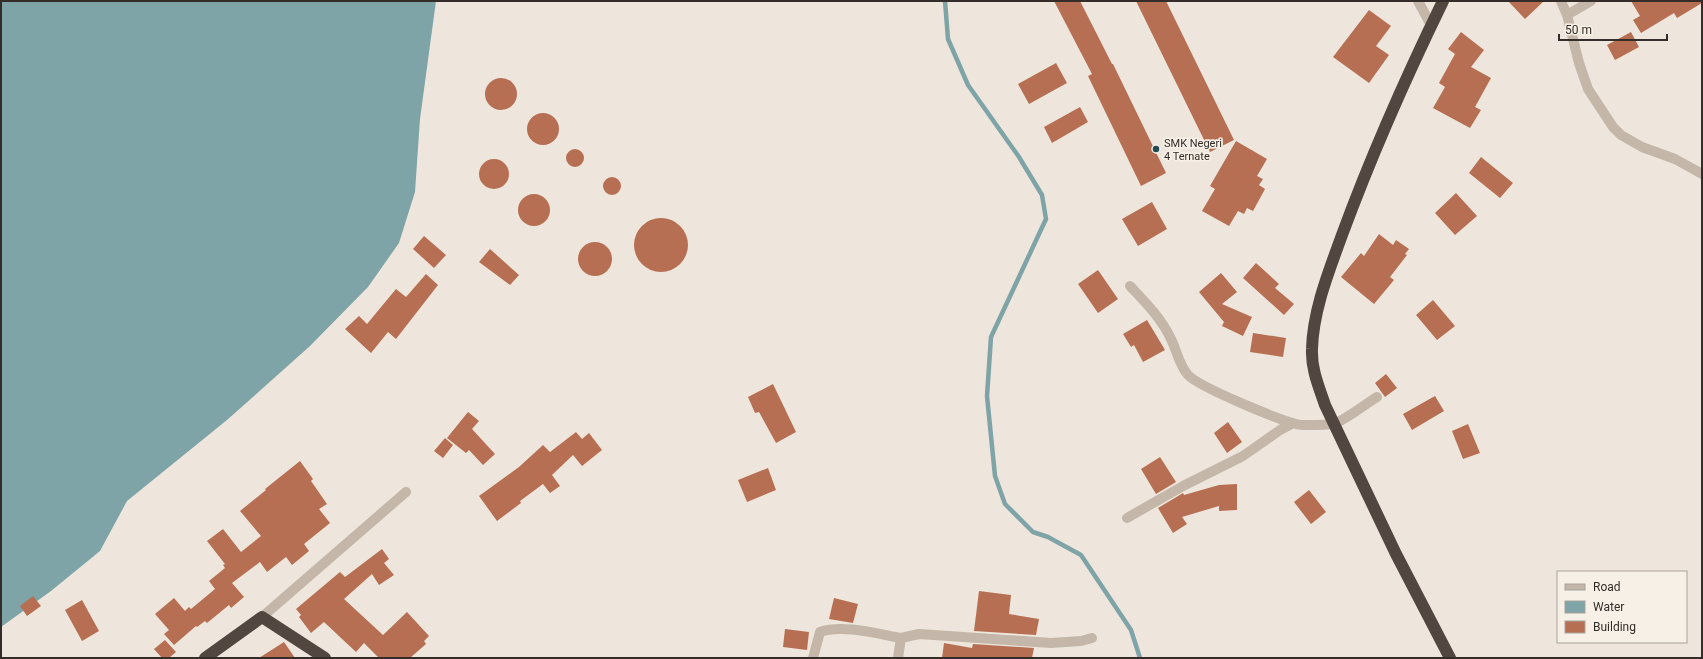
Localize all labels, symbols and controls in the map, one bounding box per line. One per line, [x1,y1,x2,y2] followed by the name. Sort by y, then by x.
[1559,16,1667,42] scale bar
[1565,23,1592,37] text: 50 m
[1164,137,1222,163] place label: SMK Negeri 4 Ternate
[1151,144,1161,154] marker: SMK Negeri 4 Ternate
[1557,571,1687,643] legend
[1593,580,1621,594] text: Road
[1593,600,1624,614] text: Water
[1593,620,1636,634] text: Building

